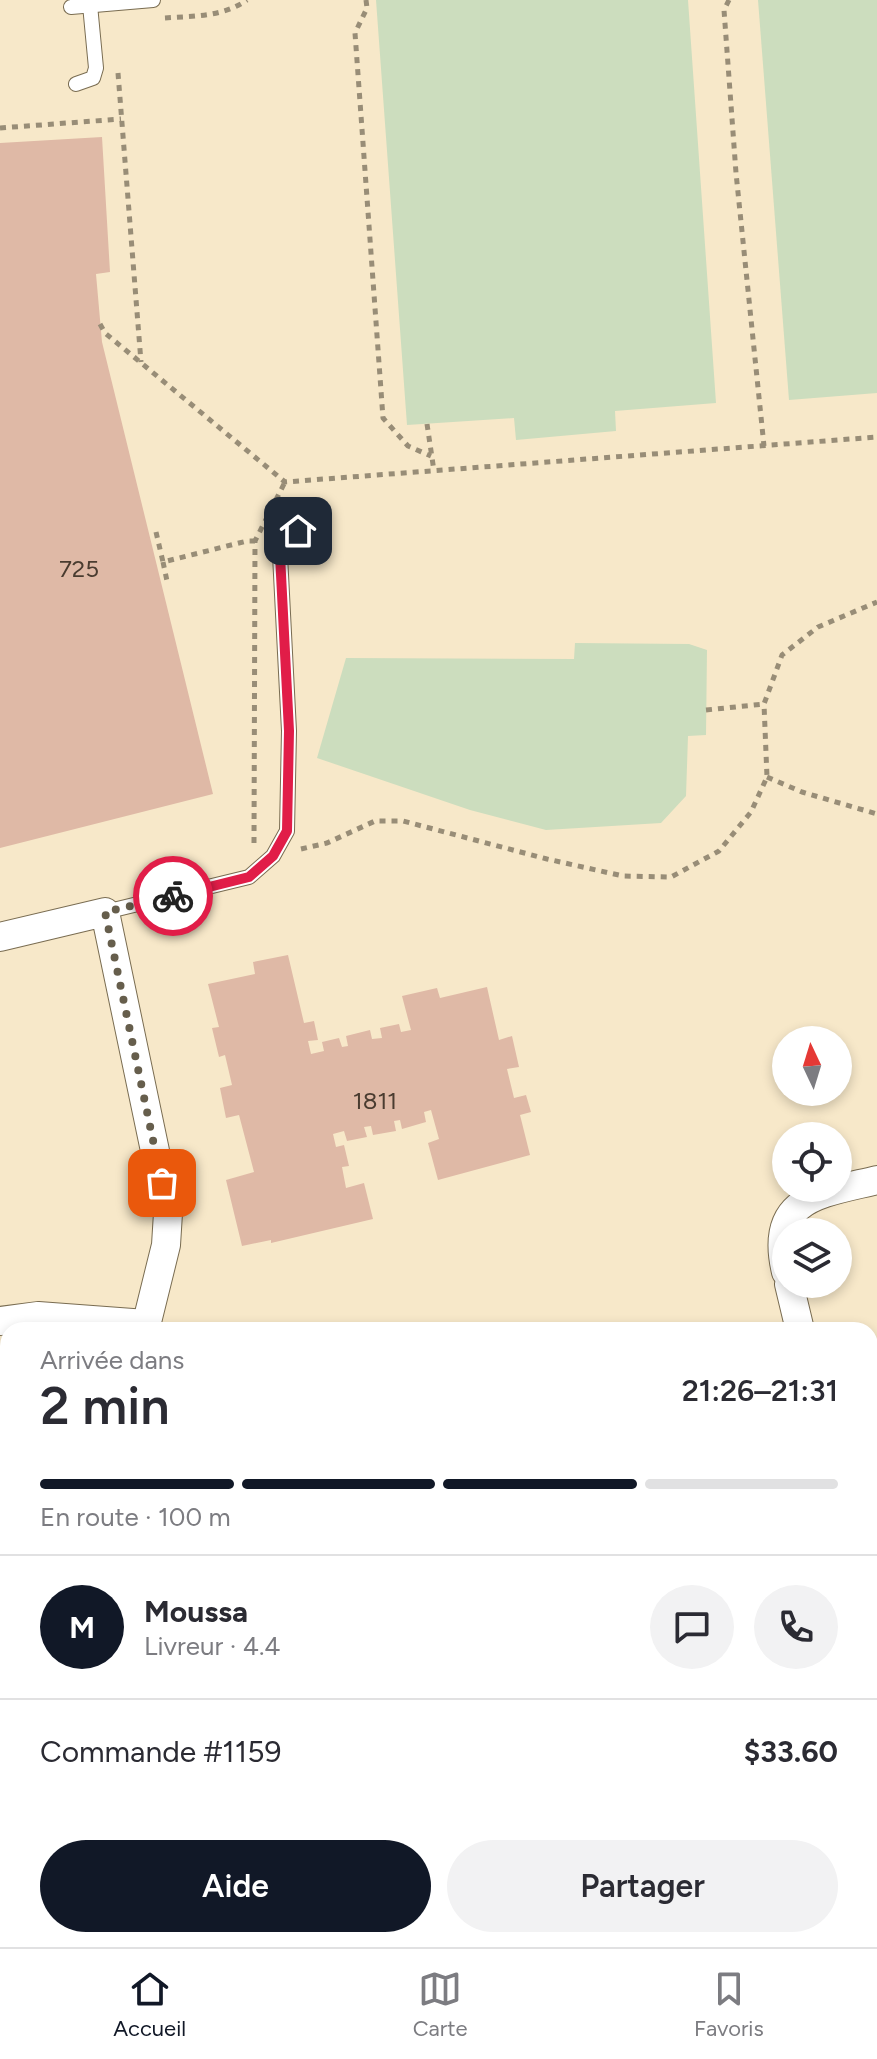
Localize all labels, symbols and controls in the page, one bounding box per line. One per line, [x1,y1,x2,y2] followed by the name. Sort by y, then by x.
[264,497,332,565] pin
[276,509,320,553] icon: home
[59,554,99,583] house number: 725
[133,856,213,936] courier
[151,874,195,918] icon: bike
[772,1026,852,1106] north arrow
[772,1026,852,1298] map controls
[353,1086,397,1115] house number: 1811
[772,1122,852,1202] button: locate
[128,1149,196,1217] pin
[140,1161,184,1205] icon: bag
[772,1218,852,1298] button: layers
[40,1344,184,1376] text: Arrivée dans
[682,1372,838,1409] text: 21:26–21:31
[40,1375,169,1437] text: 2 min
[40,1501,231,1533] text: En route · 100 m
[650,1585,734,1669] button: chat
[754,1585,838,1669] button: phone
[144,1593,248,1630] text: Moussa
[69,1609,95,1646] text: M
[144,1630,281,1662] text: Livreur · 4.4
[40,1733,281,1770] text: Commande #1159
[744,1733,838,1770] text: $33.60
[40,1840,431,1932] button: Aide
[447,1840,838,1932] button: Partager
[113,1967,186,2042] tab: Accueil
[413,1967,467,2042] tab: Carte
[694,1967,764,2042] tab: Favoris

